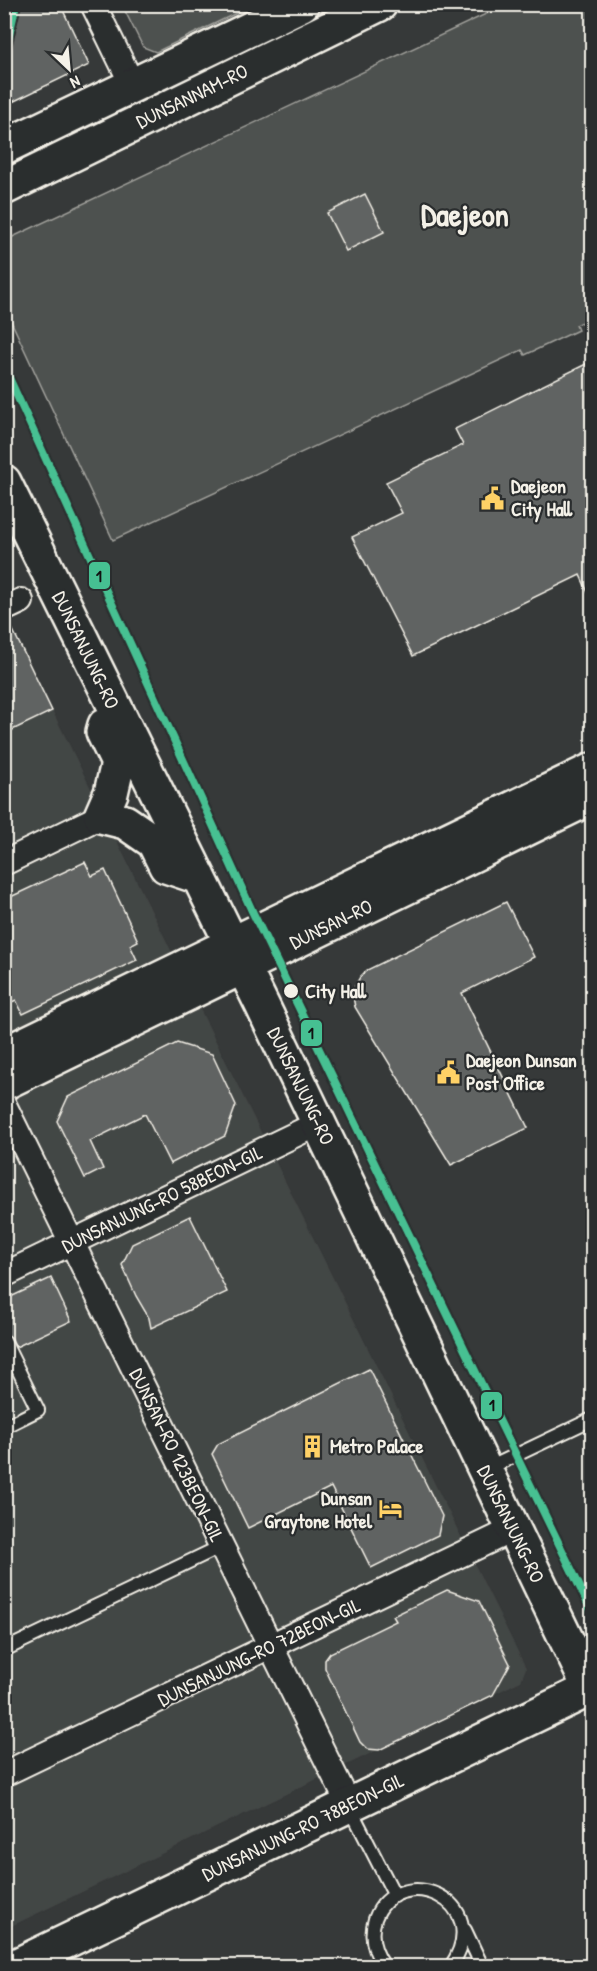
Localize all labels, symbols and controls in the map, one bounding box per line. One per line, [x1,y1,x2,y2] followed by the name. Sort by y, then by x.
[39,39,99,99] north arrow
[131,57,252,134] street label: DUNSANNAM-RO
[66,71,84,94] text: N
[421,193,509,236] district label: Daejeon
[511,472,574,523] place label: Daejeon City Hall
[480,485,506,511] public building icon: Daejeon City Hall
[88,561,111,590] line badge: 1
[96,565,102,587] text: 1
[46,587,127,713] street label: DUNSANJUNG-RO
[285,892,377,955] street label: DUNSAN-RO
[305,977,368,1005] place label: City Hall
[282,982,300,1000] marker: City Hall
[300,1019,323,1047] line badge: 1
[308,1022,314,1044] text: 1
[261,1023,342,1149] street label: DUNSANJUNG-RO
[466,1046,577,1096] place label: Daejeon Dunsan Post Office
[435,1059,461,1085] public building icon: Daejeon Dunsan Post Office
[57,1138,267,1259] street label: DUNSANJUNG-RO 58BEON-GIL
[124,1364,231,1546] street label: DUNSAN-RO 123BEON-GIL
[480,1391,503,1420] line badge: 1
[489,1394,495,1416] text: 1
[330,1432,423,1459] place label: Metro Palace
[299,1433,325,1459] building icon: Metro Palace
[471,1461,552,1587] street label: DUNSANJUNG-RO
[264,1484,373,1535] place label: Dunsan Graytone Hotel
[377,1496,403,1522] hotel icon: Dunsan Graytone Hotel
[153,1591,364,1712] street label: DUNSANJUNG-RO 72BEON-GIL
[197,1766,408,1887] street label: DUNSANJUNG-RO 78BEON-GIL

